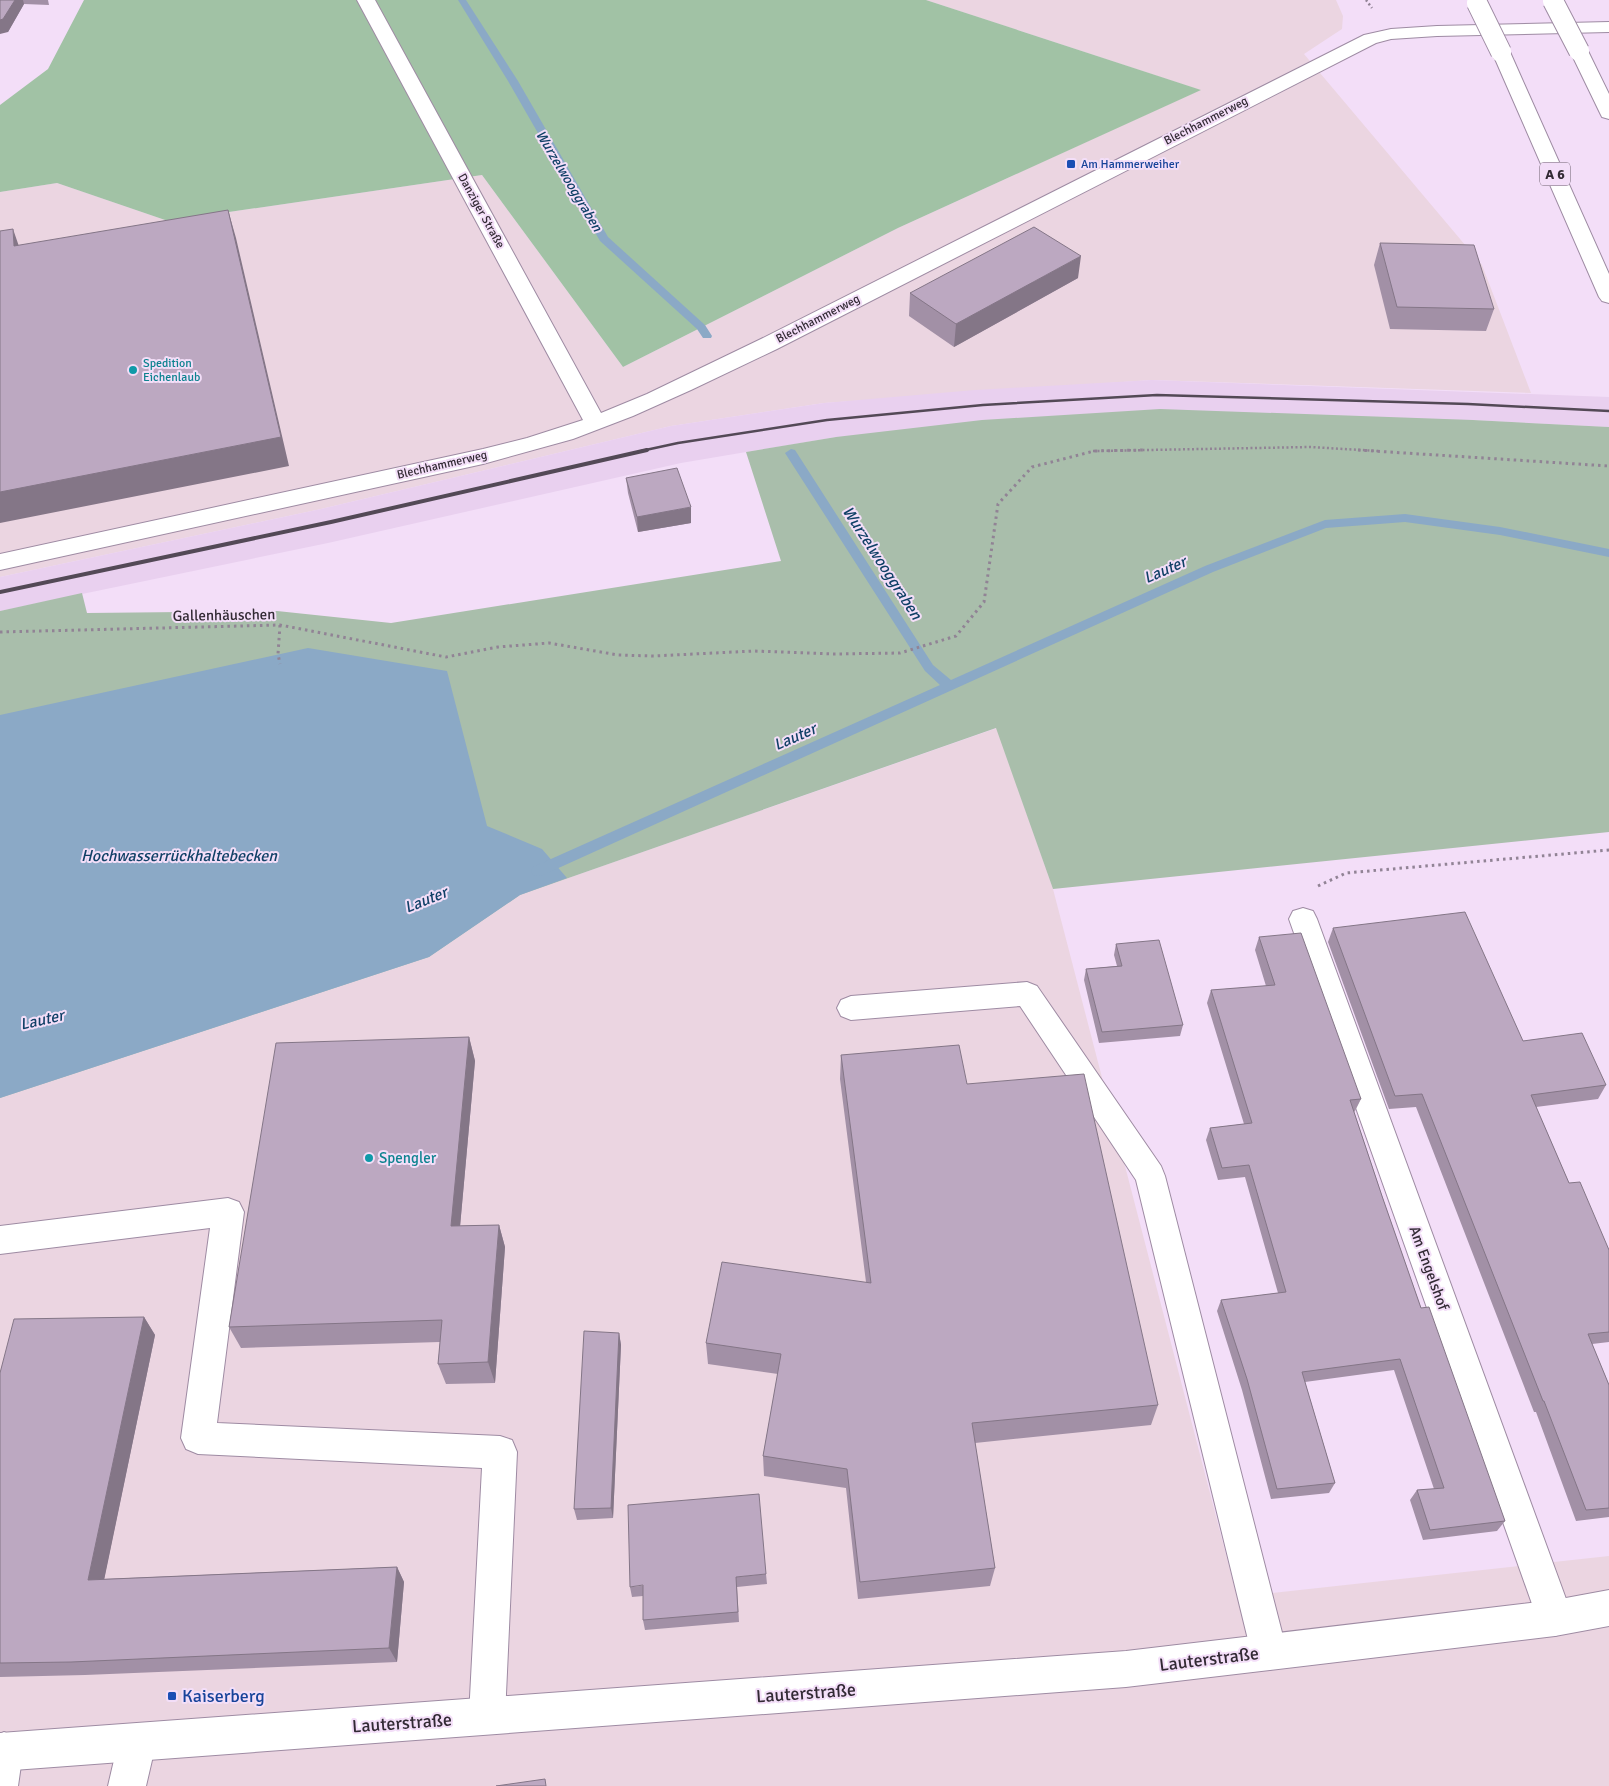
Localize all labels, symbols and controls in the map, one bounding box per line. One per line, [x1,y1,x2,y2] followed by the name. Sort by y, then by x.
[1162,93,1250,149] street label: Blechhammerweg
[532,127,606,235] water label: Wurzelwooggraben
[1081,157,1180,172] place label: Am Hammerweiher
[1065,158,1077,170] marker: Am Hammerweiher
[1540,162,1570,185] road number: A 6
[454,171,508,251] street label: Danziger Straße
[774,291,862,347] street label: Blechhammerweg
[143,356,200,385] place label: Spedition Eichenlaub
[127,364,139,376] marker: Spedition Eichenlaub
[395,447,489,483] street label: Blechhammerweg
[838,503,927,625] water label: Wurzelwooggraben
[1141,551,1191,588] water label: Lauter
[172,605,276,625] street label: Gallenhäuschen
[771,718,821,755] water label: Lauter
[81,846,278,866] water label: Hochwasserrückhaltebecken
[402,882,452,918] water label: Lauter
[18,1005,68,1035] water label: Lauter
[379,1149,437,1167] place label: Spengler
[363,1152,375,1164] marker: Spengler
[1405,1223,1453,1314] street label: Am Engelshof
[1158,1642,1260,1676] street label: Lauterstraße
[755,1679,857,1707] street label: Lauterstraße
[182,1685,265,1707] place label: Kaiserberg
[166,1690,178,1702] marker: Kaiserberg
[351,1709,453,1737] street label: Lauterstraße

